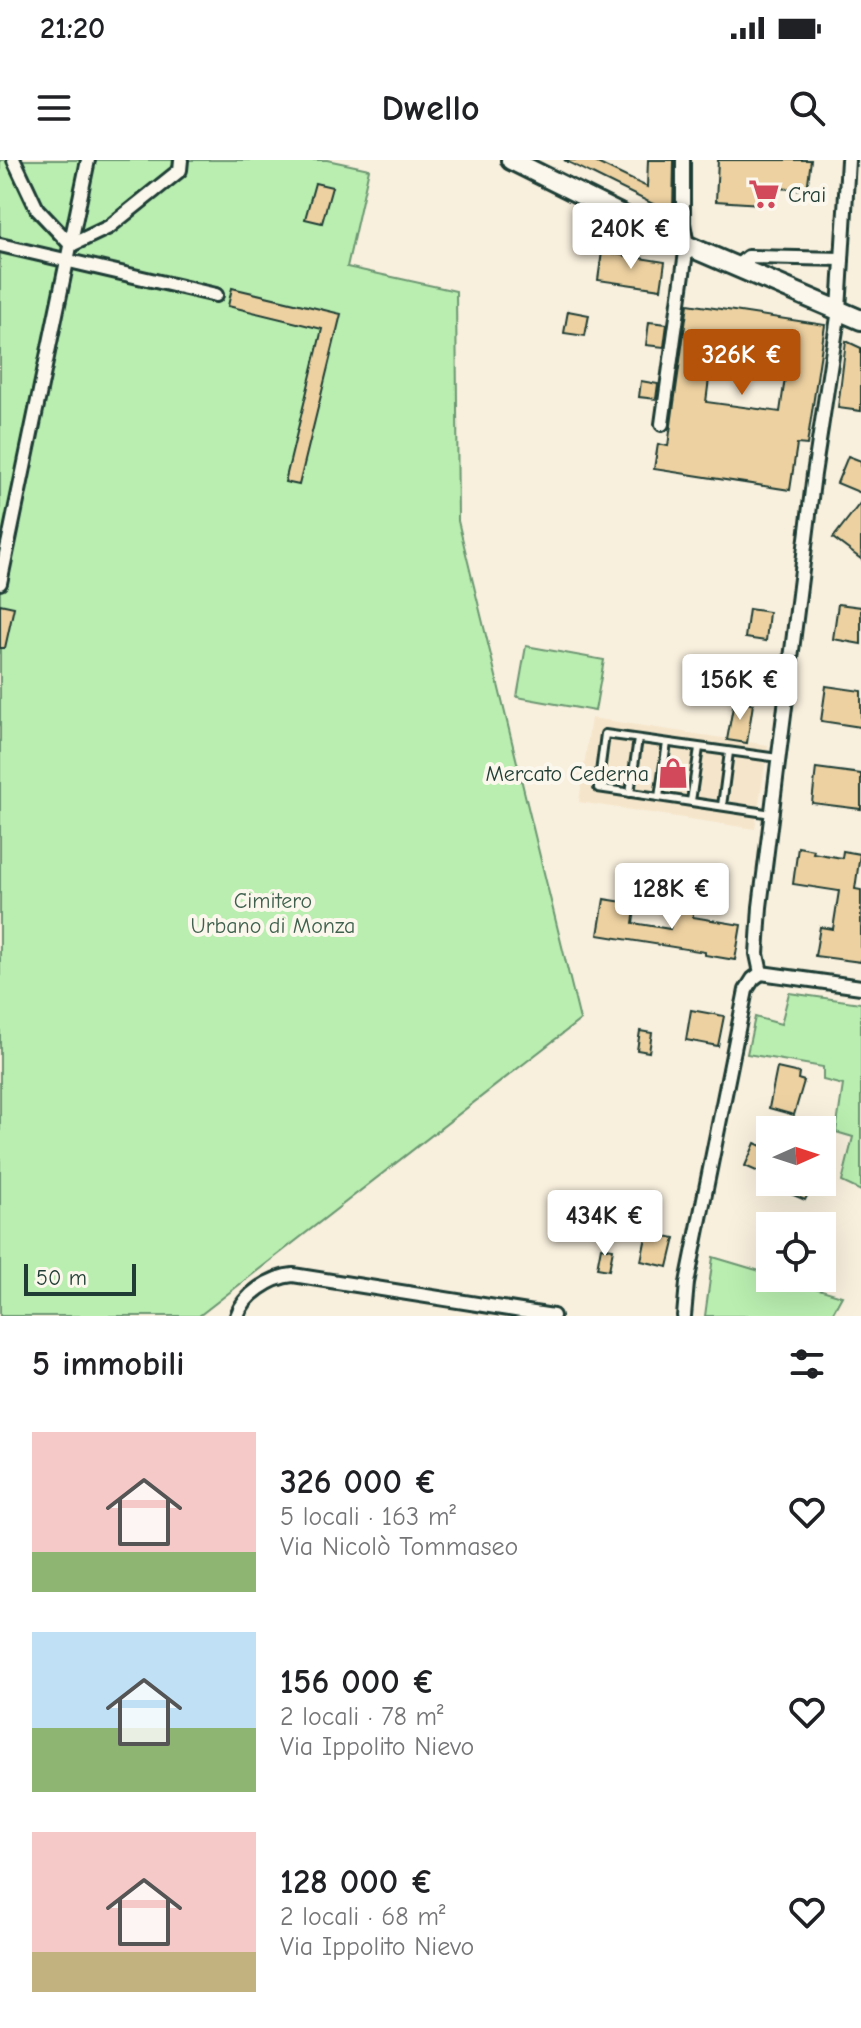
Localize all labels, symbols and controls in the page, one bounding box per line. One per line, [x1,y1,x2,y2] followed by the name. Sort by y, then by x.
[40,11,105,46] text: 21:20
[32,86,76,130] icon: menu
[785,86,829,130] icon: search
[381,88,480,129] text: Dwello
[747,177,781,211] supermarket icon: Crai
[788,182,826,208] place label: Crai
[566,203,696,271] pin: 240K €
[590,214,672,244] text: 240K €
[677,329,807,397] pin: 326K €
[701,340,783,370] text: 326K €
[675,654,805,722] pin: 156K €
[700,665,780,695] text: 156K €
[656,756,690,790] shop icon: Mercato Cederna
[485,761,649,787] place label: Mercato Cederna
[607,863,737,931] pin: 128K €
[633,874,711,904] text: 128K €
[191,888,355,939] park label: Cimitero Urbano di Monza
[756,1116,836,1196] north arrow
[756,1116,836,1292] map controls
[540,1190,670,1258] pin: 434K €
[565,1201,645,1231] text: 434K €
[756,1212,836,1292] button: locate
[24,1260,136,1296] scale bar
[36,1265,87,1291] text: 50 m
[785,1342,829,1386] icon: filters
[32,1344,185,1384] text: 5 immobili
[280,1462,437,1502] text: 326 000 €
[96,1464,192,1560] icon: home
[785,1490,829,1534] icon: heart
[280,1502,456,1532] text: 5 locali · 163 m²
[280,1532,518,1562] text: Via Nicolò Tommaseo
[280,1662,435,1702] text: 156 000 €
[96,1664,192,1760] icon: home
[785,1690,829,1734] icon: heart
[280,1702,443,1732] text: 2 locali · 78 m²
[280,1732,474,1762] text: Via Ippolito Nievo
[280,1862,434,1902] text: 128 000 €
[96,1864,192,1960] icon: home
[785,1890,829,1934] icon: heart
[280,1902,445,1932] text: 2 locali · 68 m²
[280,1932,474,1962] text: Via Ippolito Nievo

